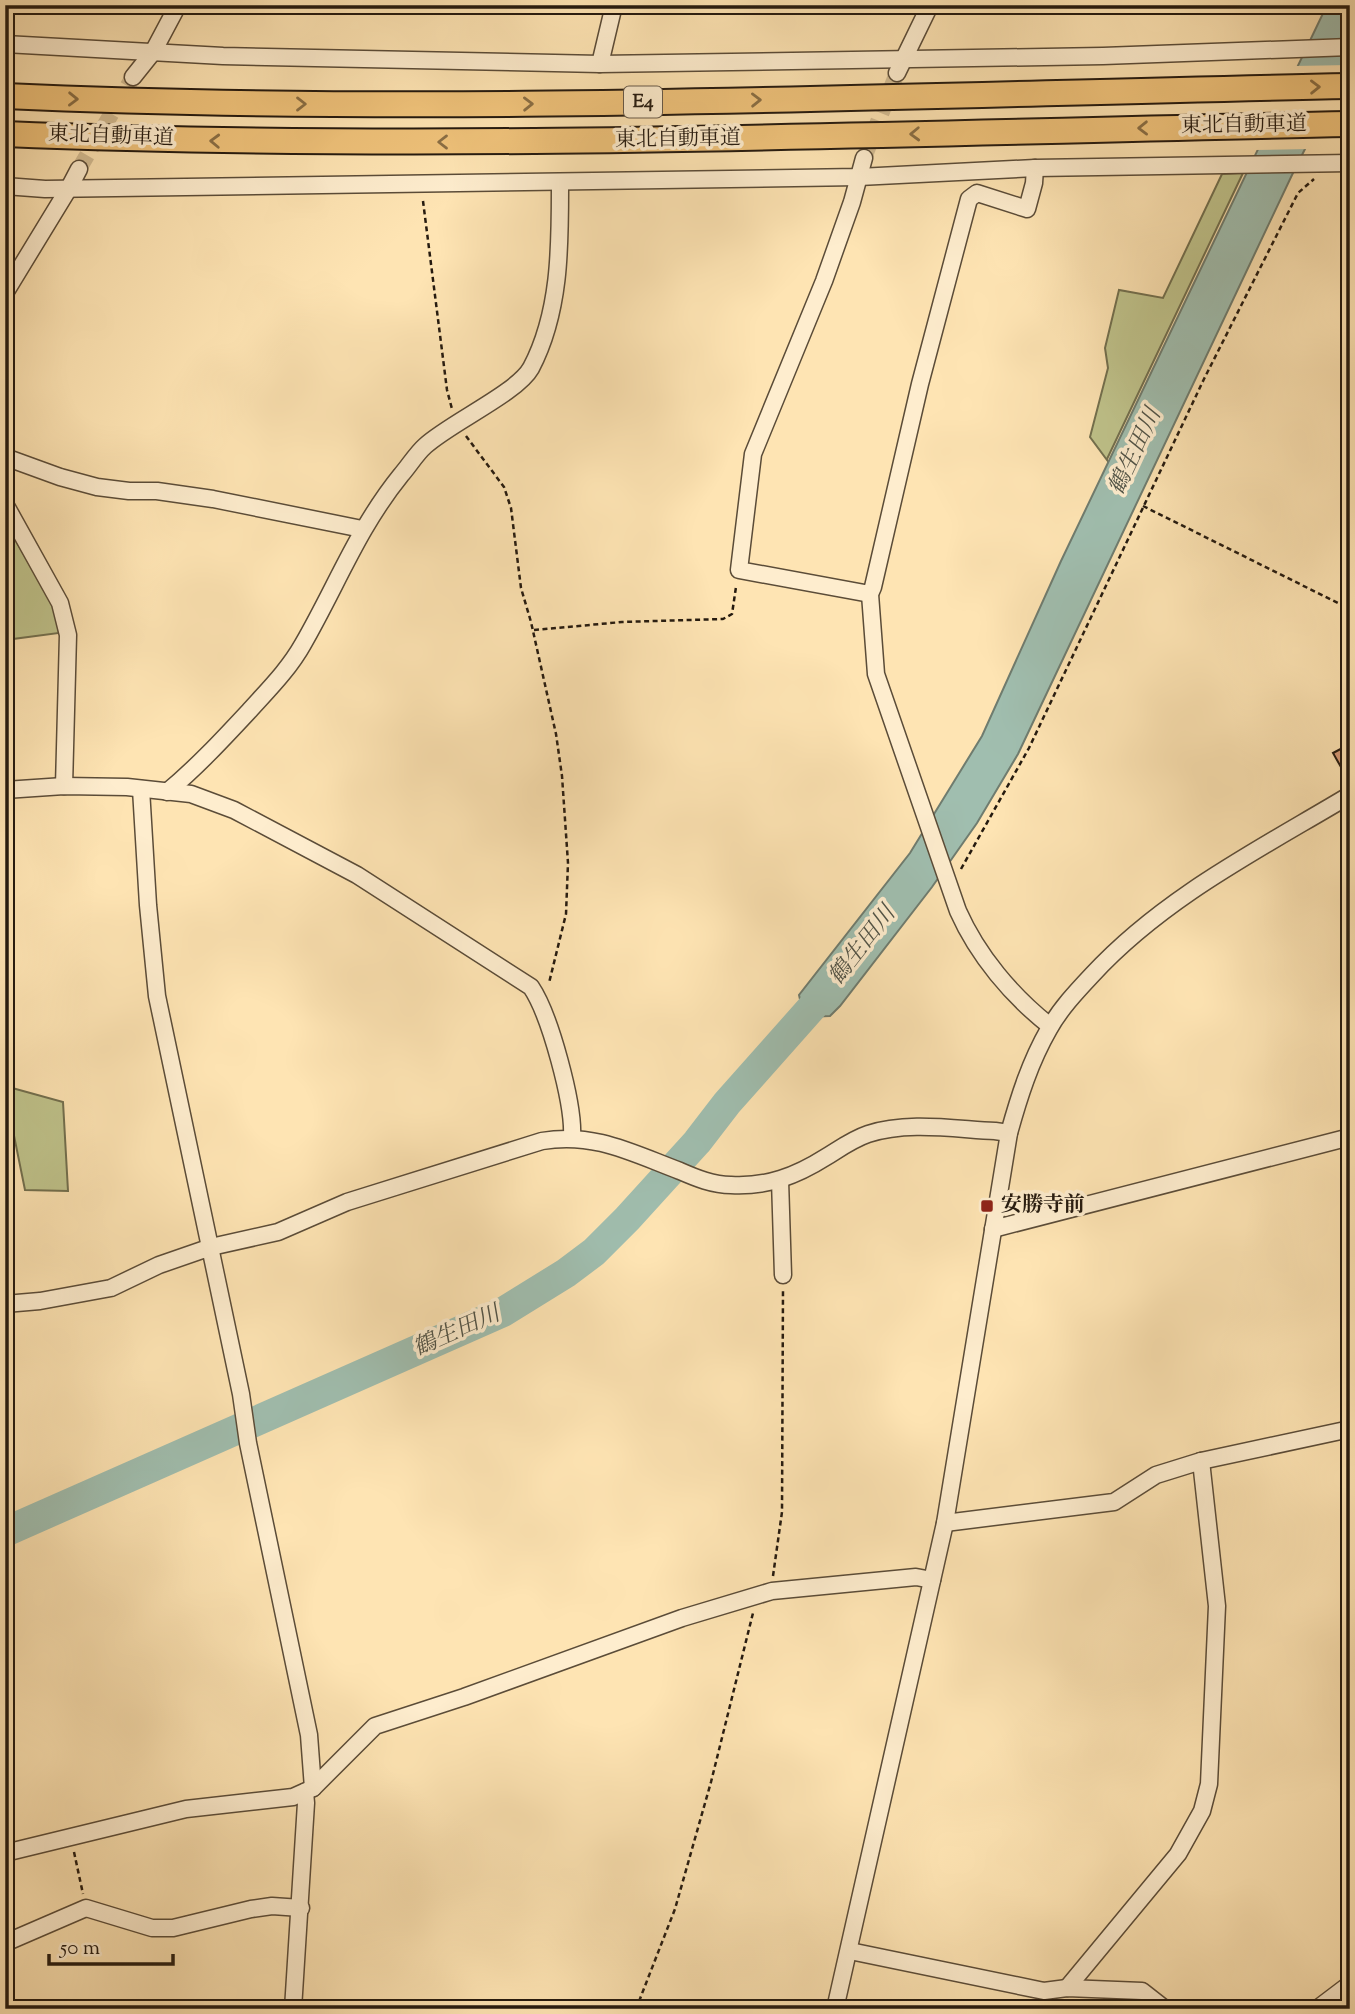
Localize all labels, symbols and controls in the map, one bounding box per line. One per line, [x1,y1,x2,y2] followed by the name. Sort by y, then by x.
[1310,79,1321,95] one-way arrow
[624,86,662,118] road number: E4
[68,91,79,106] one-way arrow
[751,92,762,108] one-way arrow
[296,96,307,112] one-way arrow
[523,96,534,111] one-way arrow
[1181,110,1307,142] street label: 東北自動車道
[48,120,174,154] street label: 東北自動車道
[1137,121,1148,136] one-way arrow
[615,124,741,156] street label: 東北自動車道
[910,126,920,142] one-way arrow
[210,133,221,148] one-way arrow
[437,134,448,150] one-way arrow
[1102,401,1172,501] water label: 鶴生田川
[822,897,906,992] water label: 鶴生田川
[1001,1191,1085,1221] place label: 安勝寺前
[979,1198,995,1214] marker: 安勝寺前
[408,1297,508,1366] water label: 鶴生田川
[49,1923,173,1967] scale bar
[59,1934,100,1964] text: 50 m

